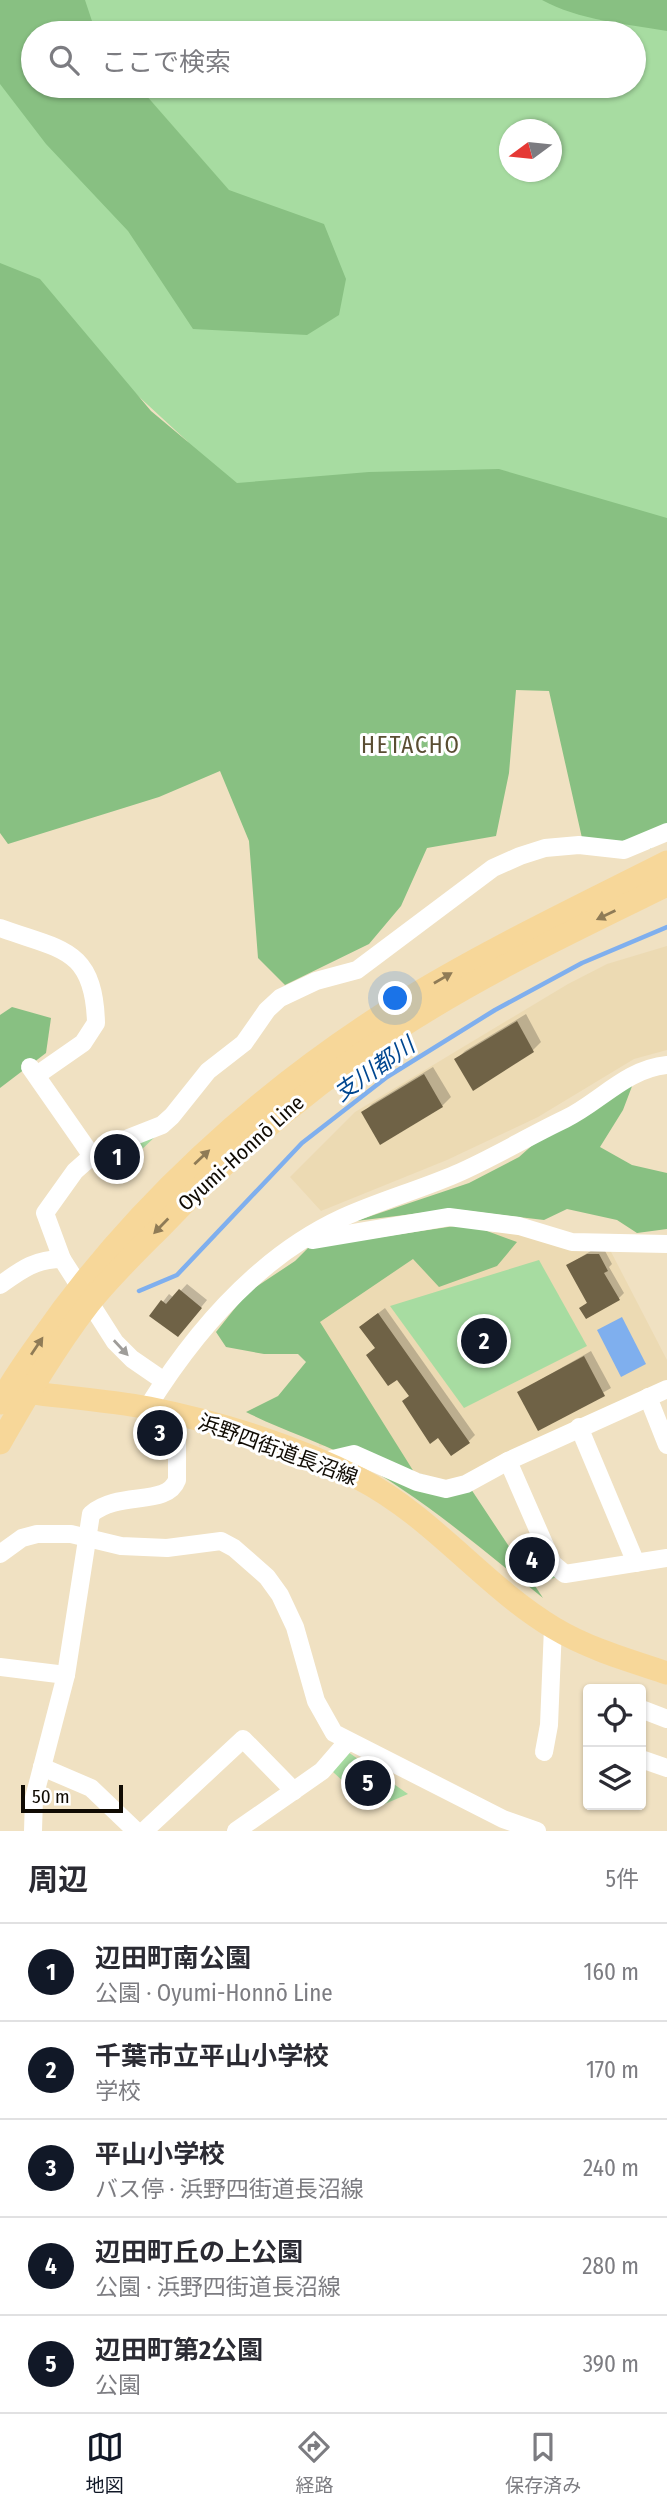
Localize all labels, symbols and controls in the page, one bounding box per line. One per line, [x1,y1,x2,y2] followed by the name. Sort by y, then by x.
[21,21,646,98] search box
[45,41,83,79] icon: search
[101,47,231,78] text: ここで検索
[499,119,562,182] north arrow
[361,731,461,759] district label: HETACHO
[596,909,616,921] one-way arrow
[434,972,453,984] one-way arrow
[378,981,412,1015] your location
[328,1029,422,1107] water label: 支川都川
[173,1090,309,1216] street label: Oyumi-Honnō Line
[94,1131,140,1183] pin: 1
[193,1149,211,1165] one-way arrow
[153,1218,170,1235] one-way arrow
[461,1315,507,1367] pin: 2
[30,1337,44,1355] one-way arrow
[113,1339,129,1357] one-way arrow
[137,1407,183,1459] pin: 3
[195,1409,361,1491] street label: 浜野四街道長沼線
[509,1534,555,1586] pin: 4
[583,1684,646,1810] map controls
[583,1684,646,1747] button: locate
[583,1747,646,1810] button: layers
[345,1757,391,1809] pin: 5
[21,1782,122,1814] scale bar
[32,1785,70,1808] text: 50 m
[28,1862,88,1898] text: 周辺
[605,1865,639,1893] text: 5件
[95,1943,251,1974] text: 辺田町南公園
[46,1958,56,1986] text: 1
[584,1958,639,1986] text: 160 m
[95,1979,333,2007] text: 公園 · Oyumi-Honnō Line
[95,2041,329,2072] text: 千葉市立平山小学校
[46,2056,56,2084] text: 2
[586,2056,639,2084] text: 170 m
[95,2077,141,2105] text: 学校
[95,2139,225,2170] text: 平山小学校
[46,2154,56,2182] text: 3
[583,2154,639,2182] text: 240 m
[95,2175,364,2203] text: バス停 · 浜野四街道長沼線
[95,2237,303,2268] text: 辺田町丘の上公園
[45,2252,57,2280] text: 4
[582,2252,639,2280] text: 280 m
[95,2273,341,2301] text: 公園 · 浜野四街道長沼線
[95,2335,263,2366] text: 辺田町第2公園
[45,2350,57,2378] text: 5
[583,2350,639,2378] text: 390 m
[95,2371,141,2399] text: 公園
[86,2428,124,2497] tab: 地図
[295,2428,333,2497] tab: 経路
[505,2428,581,2497] tab: 保存済み

